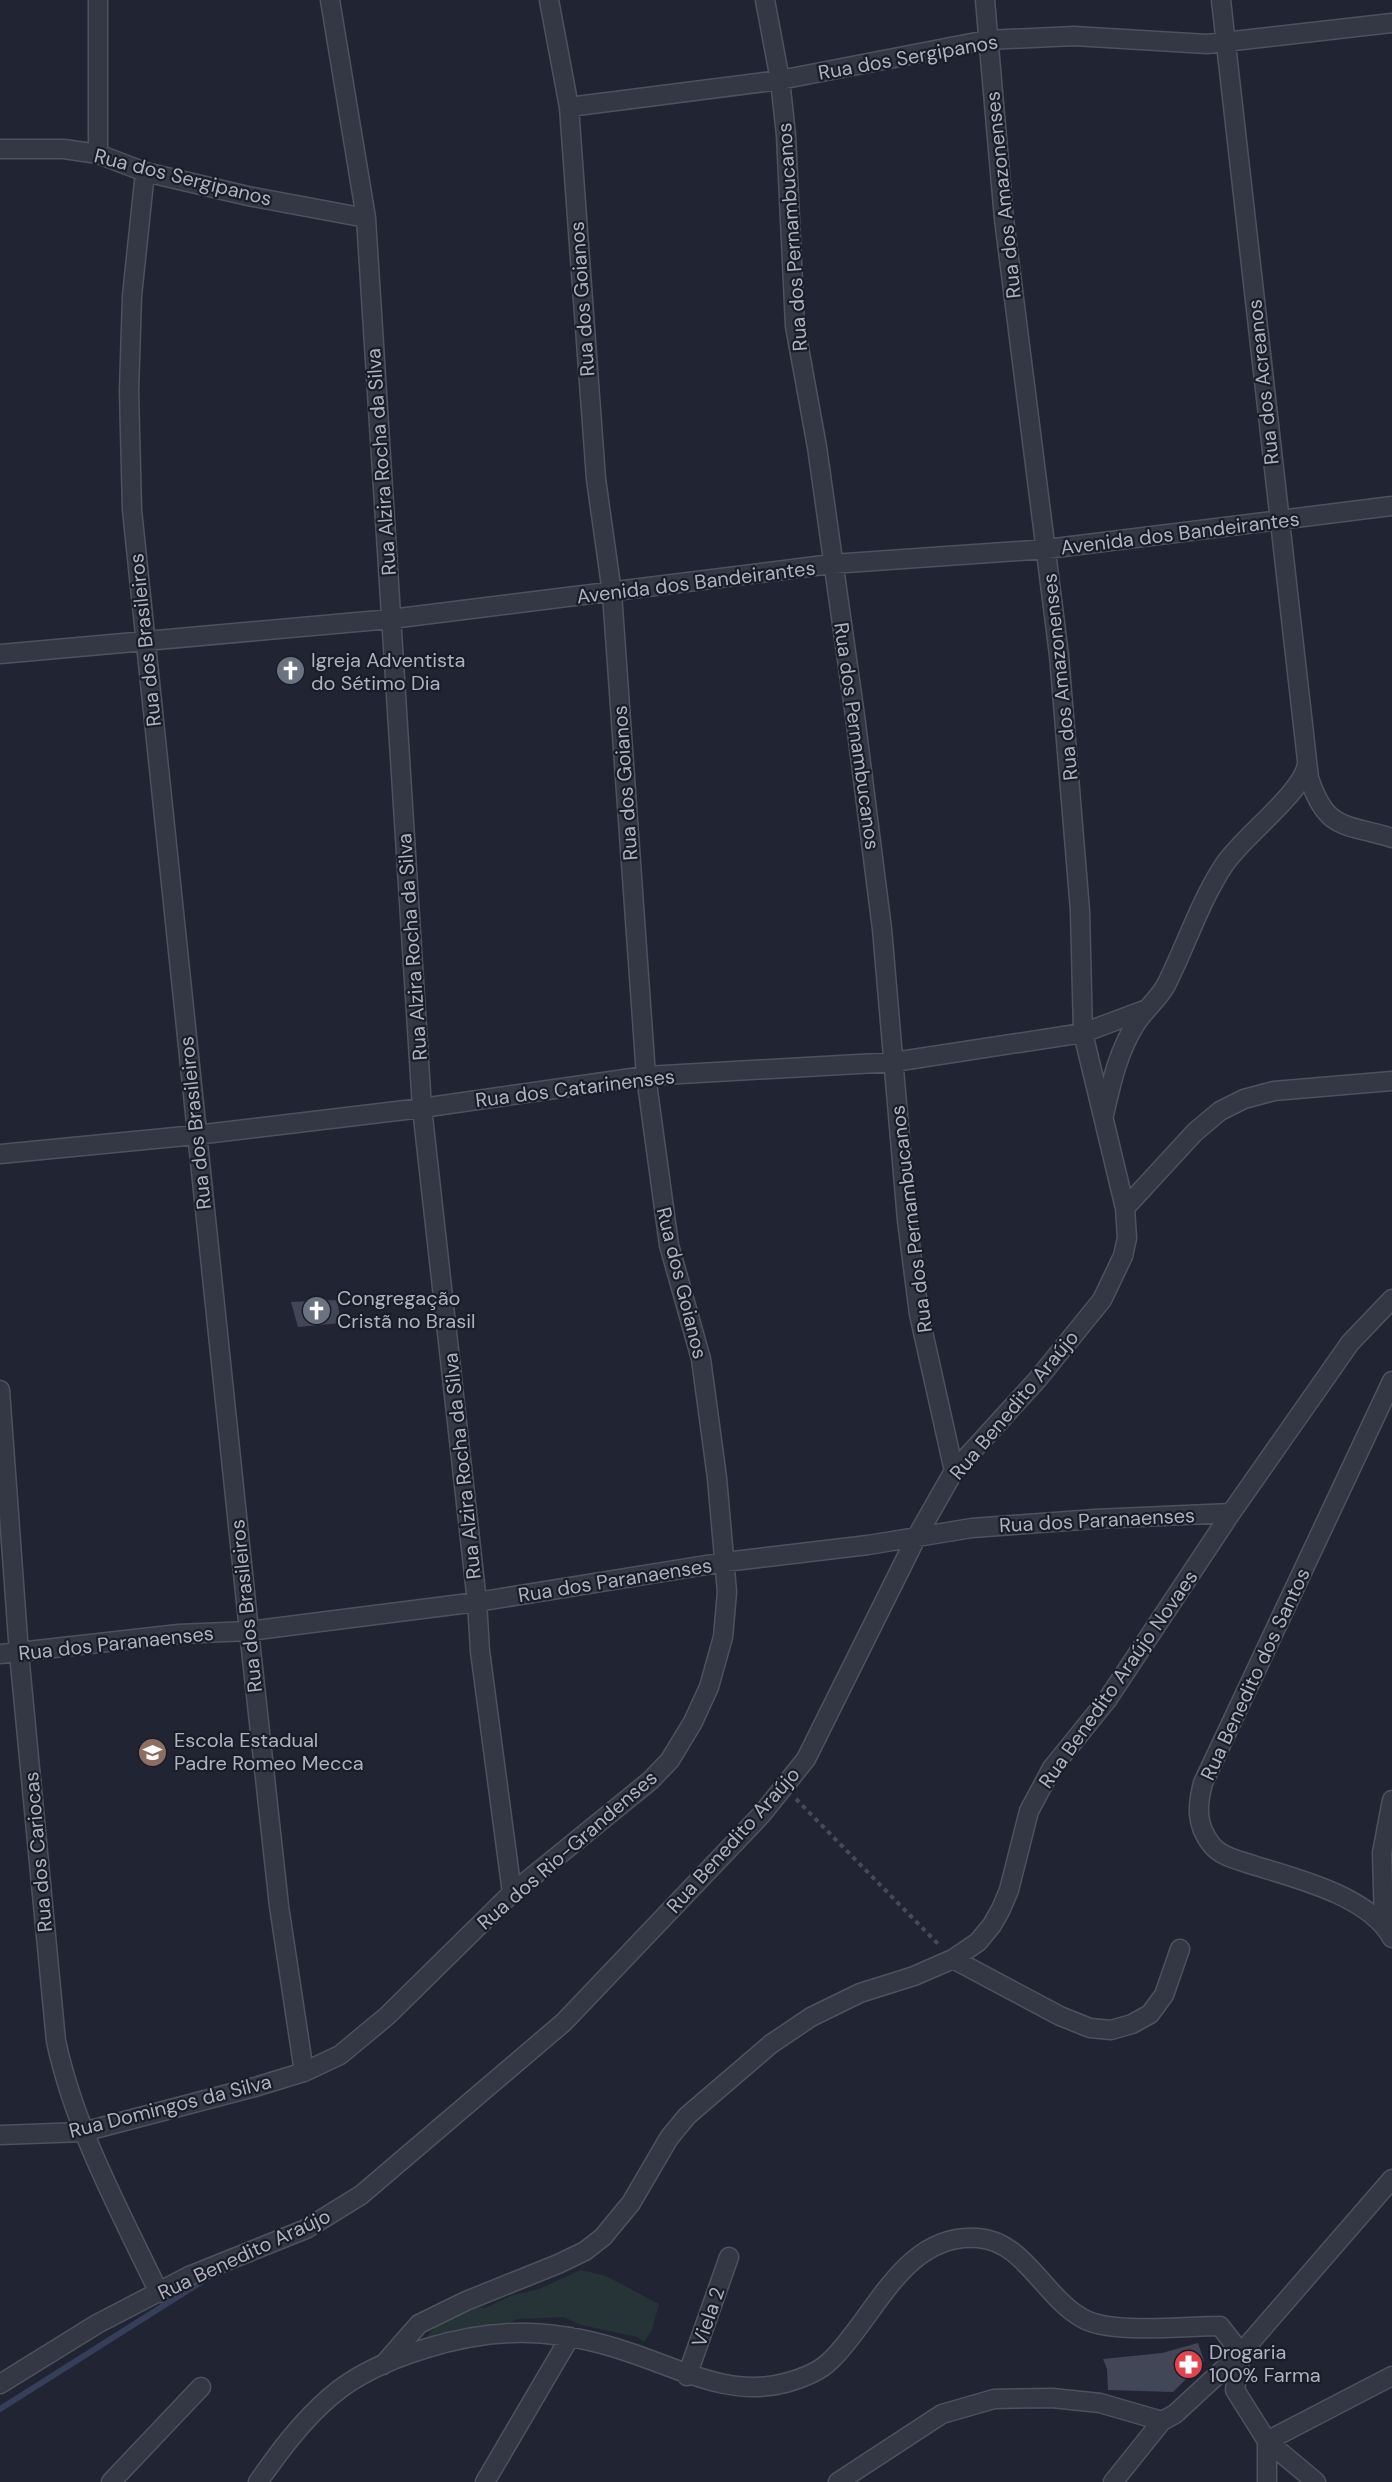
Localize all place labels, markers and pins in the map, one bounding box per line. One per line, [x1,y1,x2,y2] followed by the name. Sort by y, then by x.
[311,647,465,696] place label: Igreja Adventista do Sétimo Dia
[274,655,306,687] church icon: Igreja Adventista do Sétimo Dia
[337,1285,475,1334] place label: Congregação Cristã no Brasil
[300,1294,332,1326] church icon: Congregação Cristã no Brasil
[174,1727,364,1776] place label: Escola Estadual Padre Romeo Mecca
[137,1736,169,1768] school or university icon: Escola Estadual Padre Romeo Mecca
[1209,2339,1321,2388] place label: Drogaria 100% Farma
[1172,2348,1204,2380] pharmacy icon: Drogaria 100% Farma

